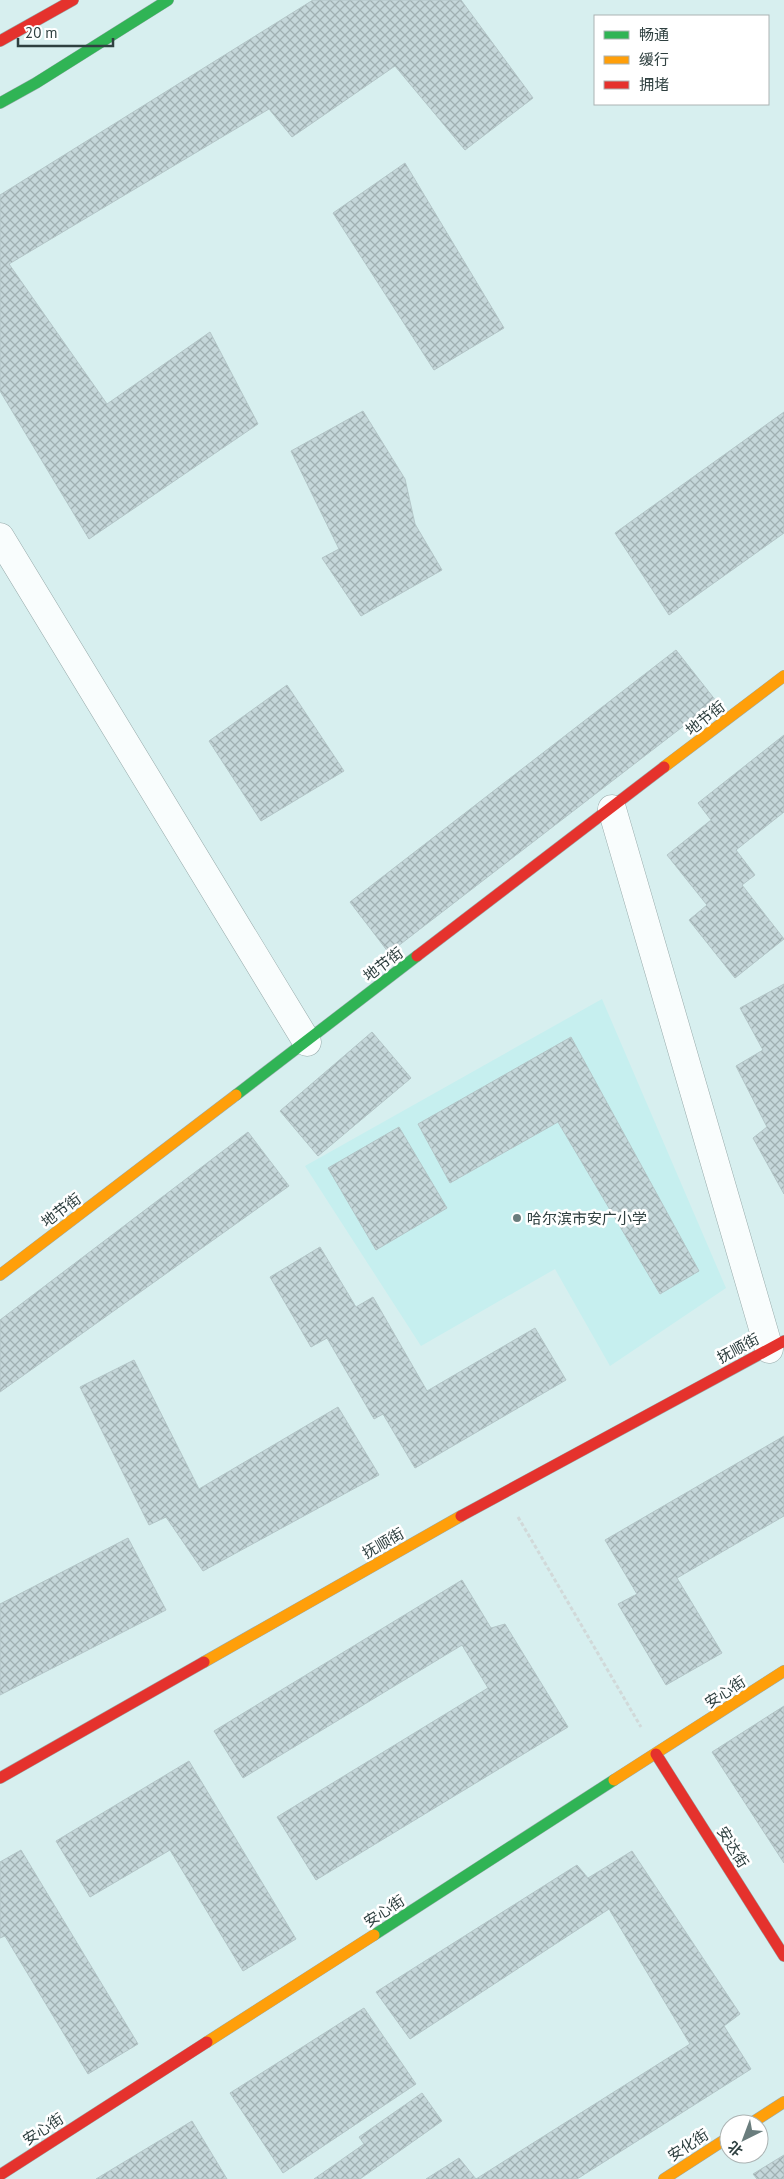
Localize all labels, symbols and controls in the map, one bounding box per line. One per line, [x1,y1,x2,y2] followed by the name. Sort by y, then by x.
[18,15,112,47] scale bar
[594,15,769,105] legend
[25,23,58,42] text: 20 m
[639,25,669,44] text: 畅通
[639,50,669,69] text: 缓行
[639,75,669,94] text: 拥堵
[681,697,729,739] street label: 地节街
[359,943,407,985] street label: 地节街
[37,1189,85,1231] street label: 地节街
[527,1209,647,1228] place label: 哈尔滨市安广小学
[511,1212,523,1224] marker: 哈尔滨市安广小学
[714,1329,762,1367] street label: 抚顺街
[359,1524,407,1562] street label: 抚顺街
[701,1672,749,1712] street label: 安心街
[713,1823,753,1871] street label: 安达街
[360,1891,408,1931] street label: 安心街
[19,2109,67,2149] street label: 安心街
[719,2114,769,2164] north arrow
[664,2125,712,2165] street label: 安化街
[724,2137,747,2160] text: 北

